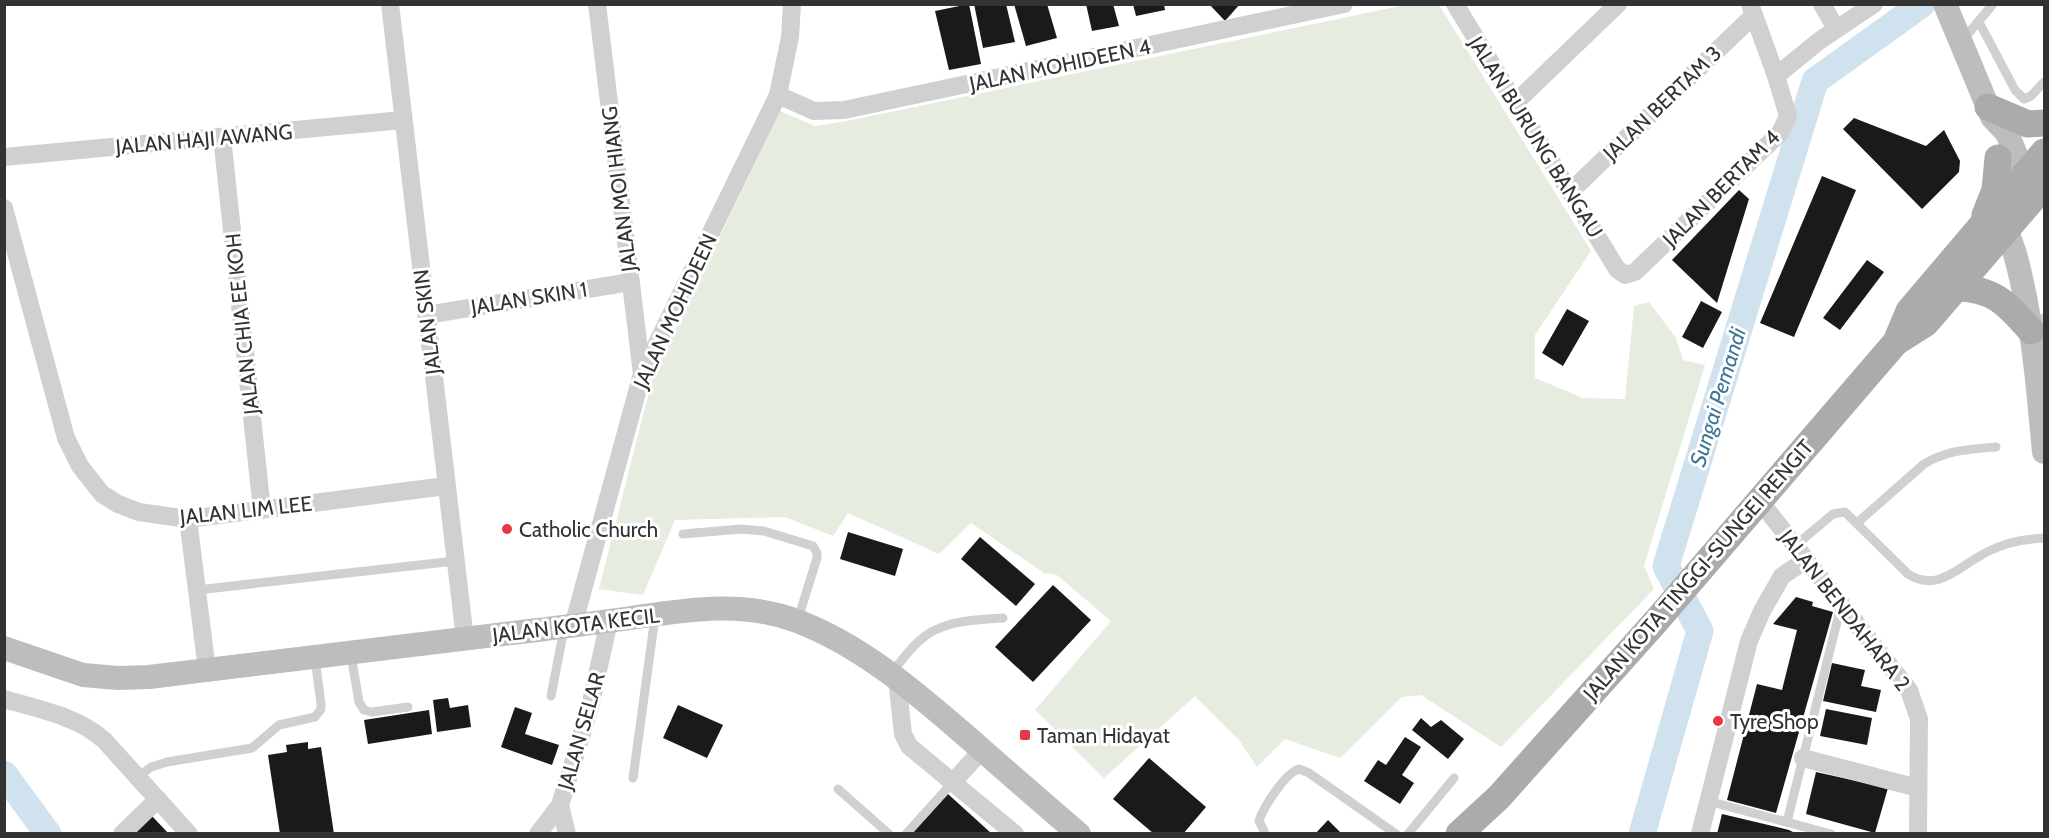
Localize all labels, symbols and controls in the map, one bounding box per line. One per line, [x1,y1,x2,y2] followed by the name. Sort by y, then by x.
[1463,31,1608,242] street label: JALAN BURUNG BANGAU
[966,34,1153,97] street label: JALAN MOHIDEEN 4
[1597,41,1726,166] street label: JALAN BERTAM 3
[596,105,642,274] street label: JALAN MOI HIANG
[113,119,294,159] street label: JALAN HAJI AWANG
[1657,124,1785,252] street label: JALAN BERTAM 4
[628,230,722,393] street label: JALAN MOHIDEEN
[220,232,264,417] street label: JALAN CHIA EE KOH
[408,268,446,377] street label: JALAN SKIN
[468,276,589,320] street label: JALAN SKIN 1
[1684,324,1752,470] water label: Sungai Pemandi
[1577,435,1818,706] street label: JALAN KOTA TINGGI-SUNGEI RENGIT
[178,491,313,529] street label: JALAN LIM LEE
[519,517,658,542] place label: Catholic Church
[500,522,514,536] marker: Catholic Church
[1774,524,1916,695] street label: JALAN BENDAHARA 2
[490,602,661,648] street label: JALAN KOTA KECIL
[552,669,610,794] street label: JALAN SELAR
[1730,709,1819,734] place label: Tyre Shop
[1711,714,1725,728] marker: Tyre Shop
[1037,723,1170,748] place label: Taman Hidayat
[1018,728,1032,742] marker: Taman Hidayat

